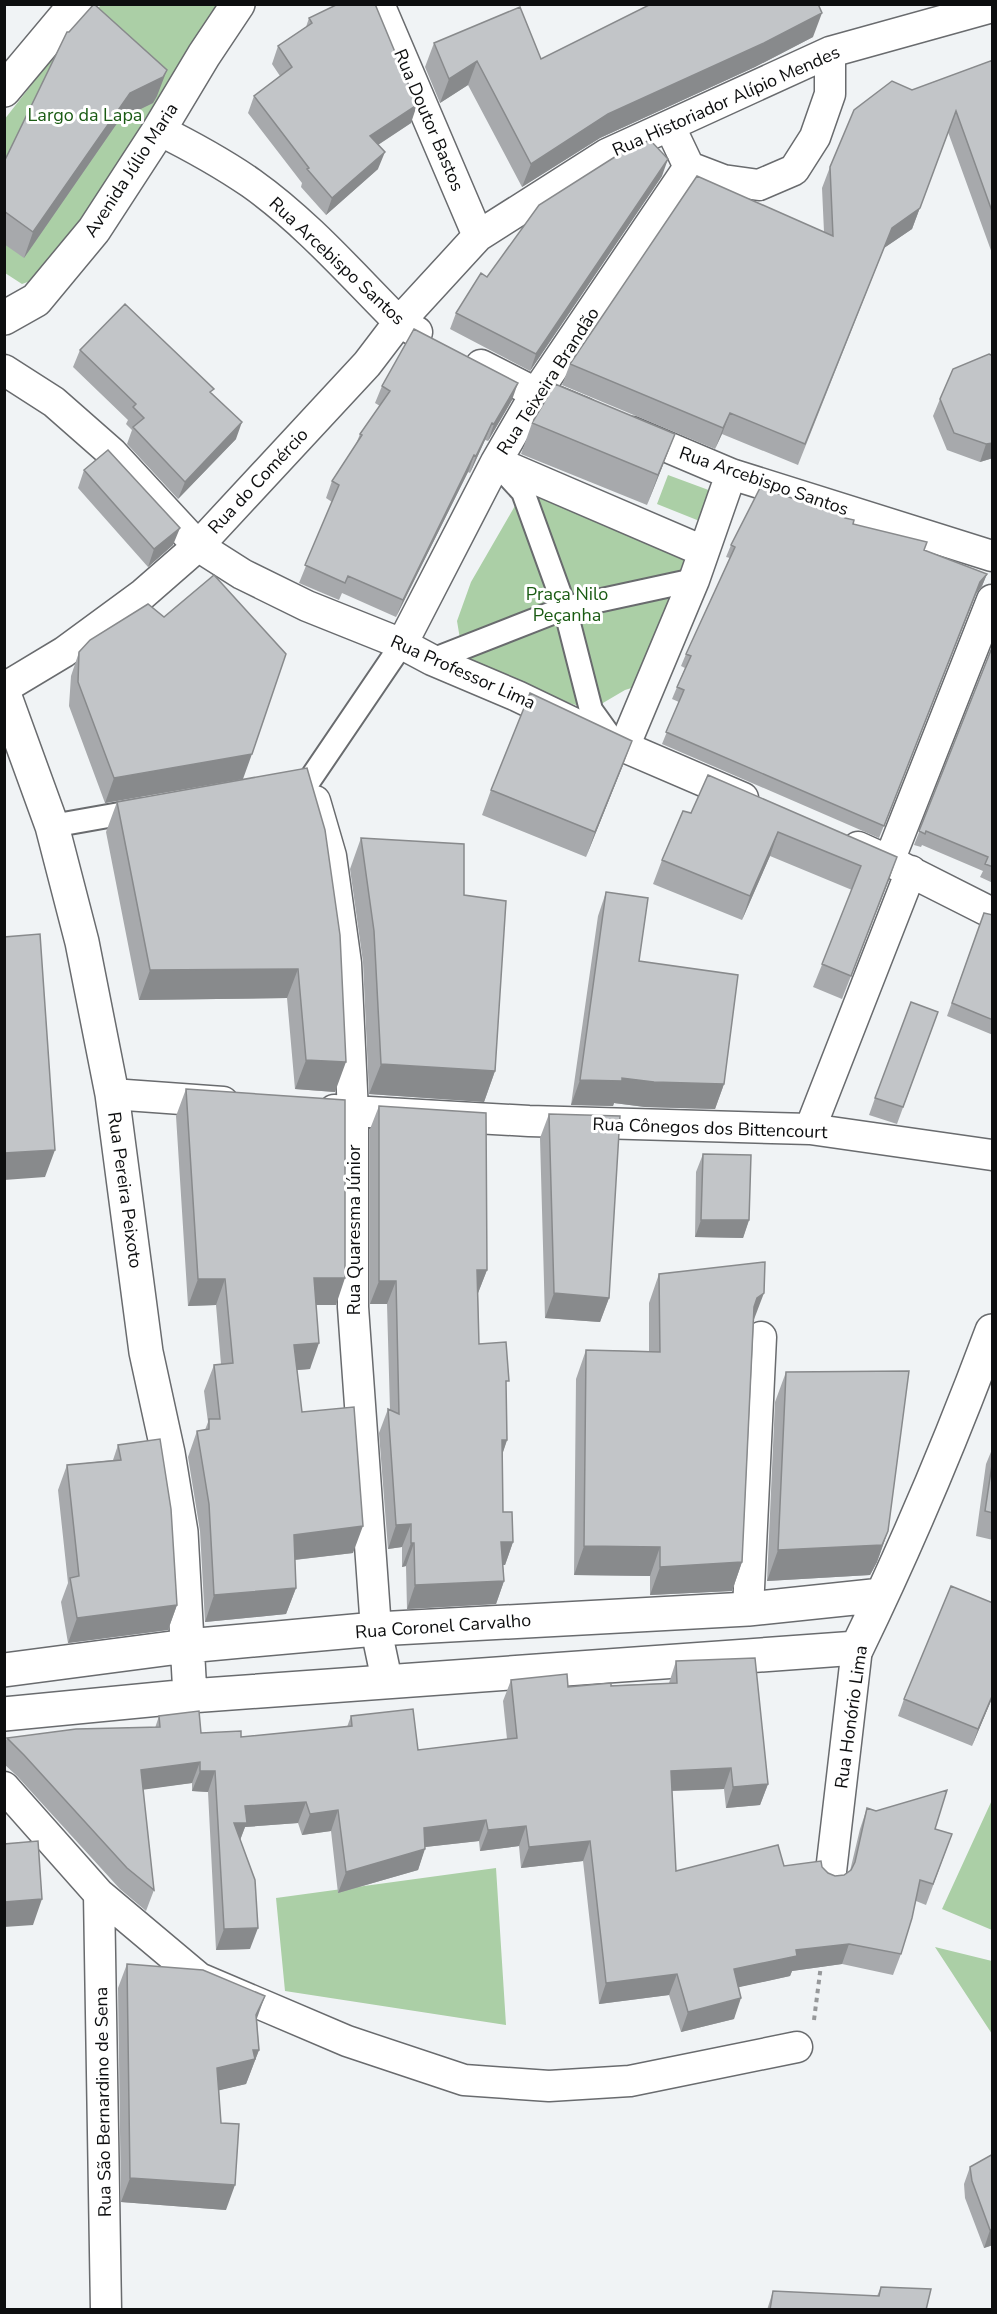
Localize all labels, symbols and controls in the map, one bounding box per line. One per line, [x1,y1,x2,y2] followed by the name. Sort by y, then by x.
[609,40,843,162] street label: Rua Historiador Alípio Mendes
[388,45,470,195] street label: Rua Doutor Bastos
[79,98,183,242] street label: Avenida Júlio Maria
[28,103,142,127] park label: Largo da Lapa
[264,192,410,330] street label: Rua Arcebispo Santos
[491,303,605,459] street label: Rua Teixeira Brandão
[203,423,313,539] street label: Rua do Comércio
[676,441,852,521] street label: Rua Arcebispo Santos
[526,582,608,627] park label: Praça Nilo Peçanha
[387,629,539,715] street label: Rua Professor Lima
[102,1110,148,1270] street label: Rua Pereira Peixoto
[592,1112,829,1144] street label: Rua Cônegos dos Bittencourt
[342,1144,366,1315] street label: Rua Quaresma Júnior
[354,1608,532,1644] street label: Rua Coronel Carvalho
[829,1644,873,1790] street label: Rua Honório Lima
[89,1987,117,2217] street label: Rua São Bernardino de Sena

